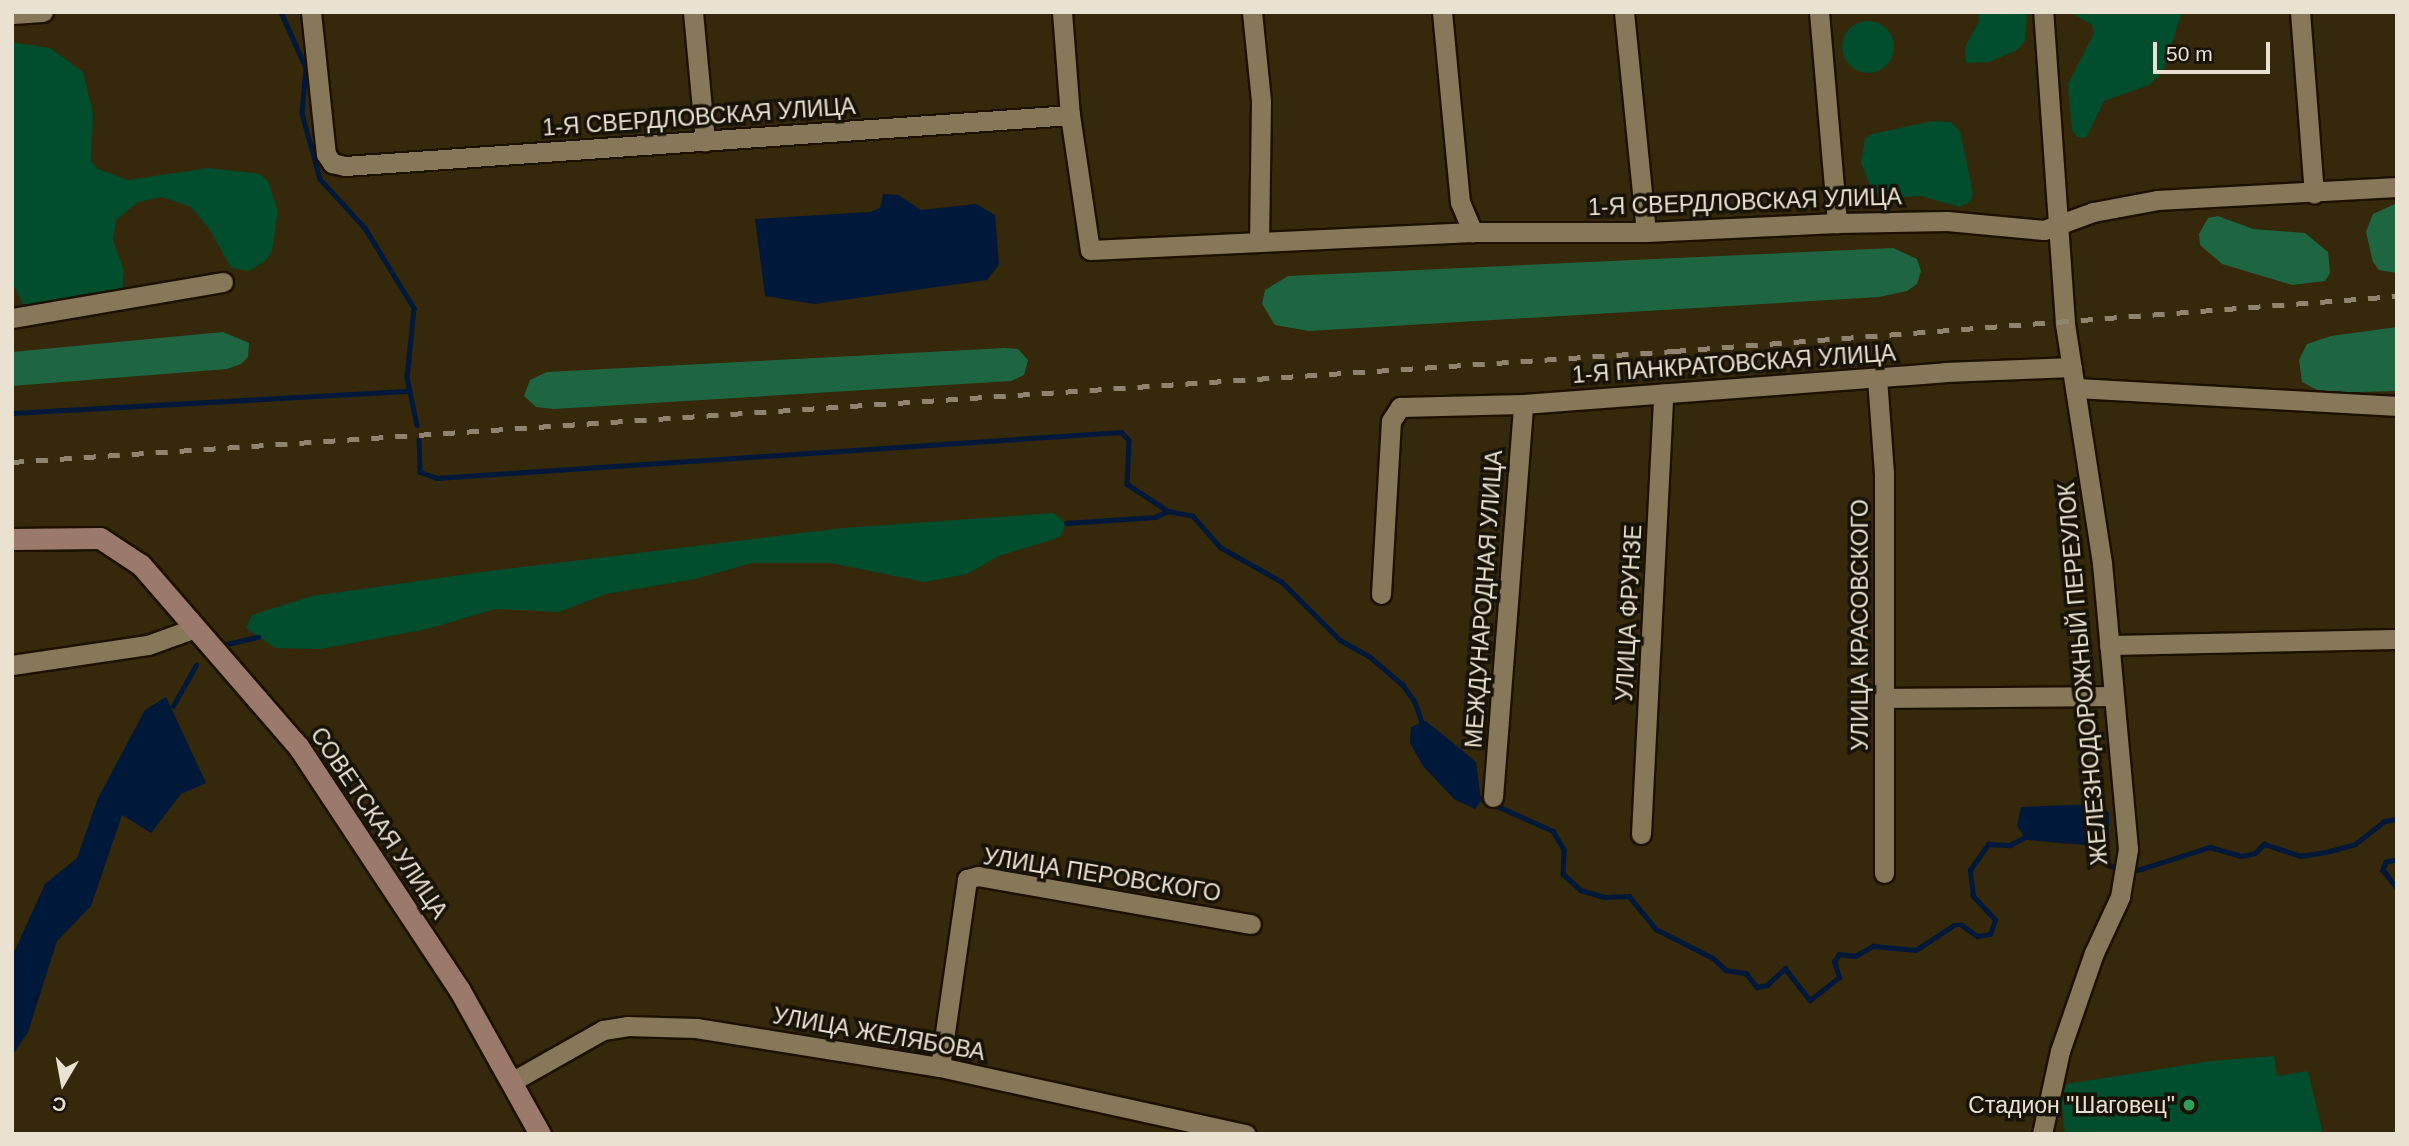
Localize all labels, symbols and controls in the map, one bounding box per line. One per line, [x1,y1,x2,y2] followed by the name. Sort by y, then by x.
[2157,28,2274,72] scale bar
[2166,42,2213,65] text: 50 m
[541,92,857,142] street label: 1-Я СВЕРДЛОВСКАЯ УЛИЦА
[1588,183,1902,221] street label: 1-Я СВЕРДЛОВСКАЯ УЛИЦА
[1571,339,1897,389] street label: 1-Я ПАНКРАТОВСКАЯ УЛИЦА
[1460,449,1508,749] street label: МЕЖДУНАРОДНАЯ УЛИЦА
[2053,482,2113,866] street label: ЖЕЛЕЗНОДОРОЖНЫЙ ПЕРЕУЛОК
[1846,499,1874,751] street label: УЛИЦА КРАСОВСКОГО
[1611,524,1647,702] street label: УЛИЦА ФРУНЗЕ
[305,722,453,924] street label: СОВЕТСКАЯ УЛИЦА
[981,843,1223,907] street label: УЛИЦА ПЕРОВСКОГО
[771,1002,987,1066] street label: УЛИЦА ЖЕЛЯБОВА
[28,1048,98,1118] north arrow
[1968,1091,2175,1119] place label: Стадион "Шаговец"
[51,1093,68,1116] text: С
[2181,1097,2197,1113] marker: Стадион "Шаговец"

